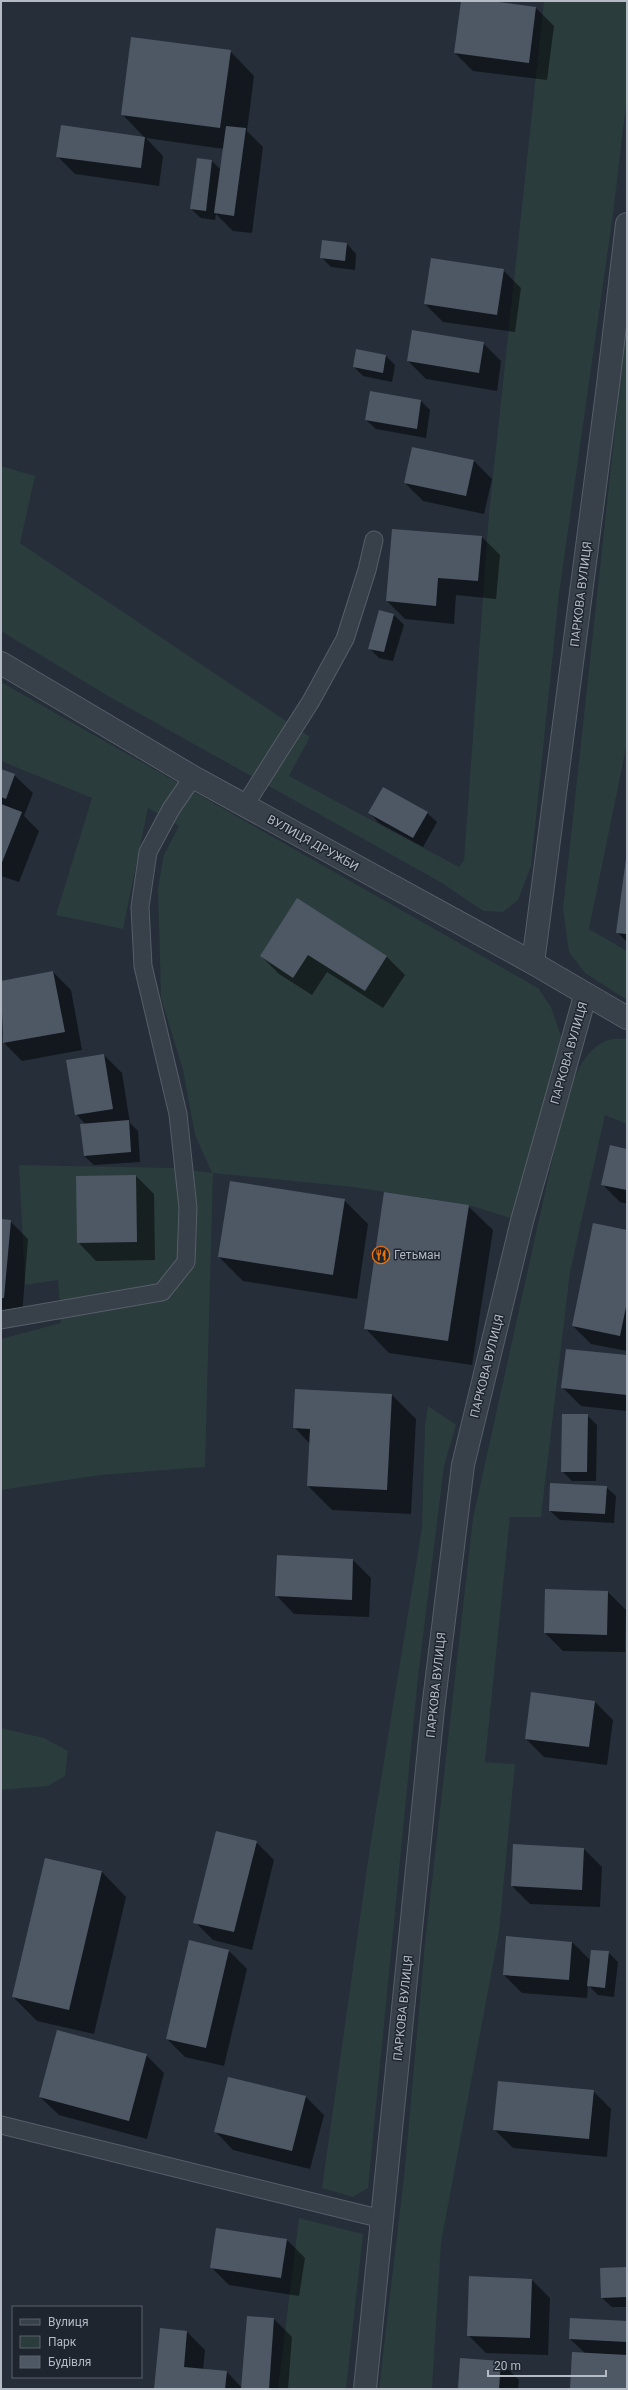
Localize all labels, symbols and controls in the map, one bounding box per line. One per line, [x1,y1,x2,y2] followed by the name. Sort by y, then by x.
[568,540,594,648] street label: ПАРКОВА ВУЛИЦЯ
[265,812,361,874] street label: ВУЛИЦЯ ДРУЖБИ
[548,1000,590,1106] street label: ПАРКОВА ВУЛИЦЯ
[371,1245,391,1265] restaurant icon: Гетьман
[394,1248,441,1262] place label: Гетьман
[467,1313,507,1419] street label: ПАРКОВА ВУЛИЦЯ
[423,1631,449,1739] street label: ПАРКОВА ВУЛИЦЯ
[390,1954,416,2062] street label: ПАРКОВА ВУЛИЦЯ
[12,2306,142,2378] legend
[48,2315,89,2329] text: Вулиця
[48,2335,77,2349] text: Парк
[488,2352,606,2378] scale bar
[48,2355,91,2369] text: Будівля
[494,2359,521,2373] text: 20 m

